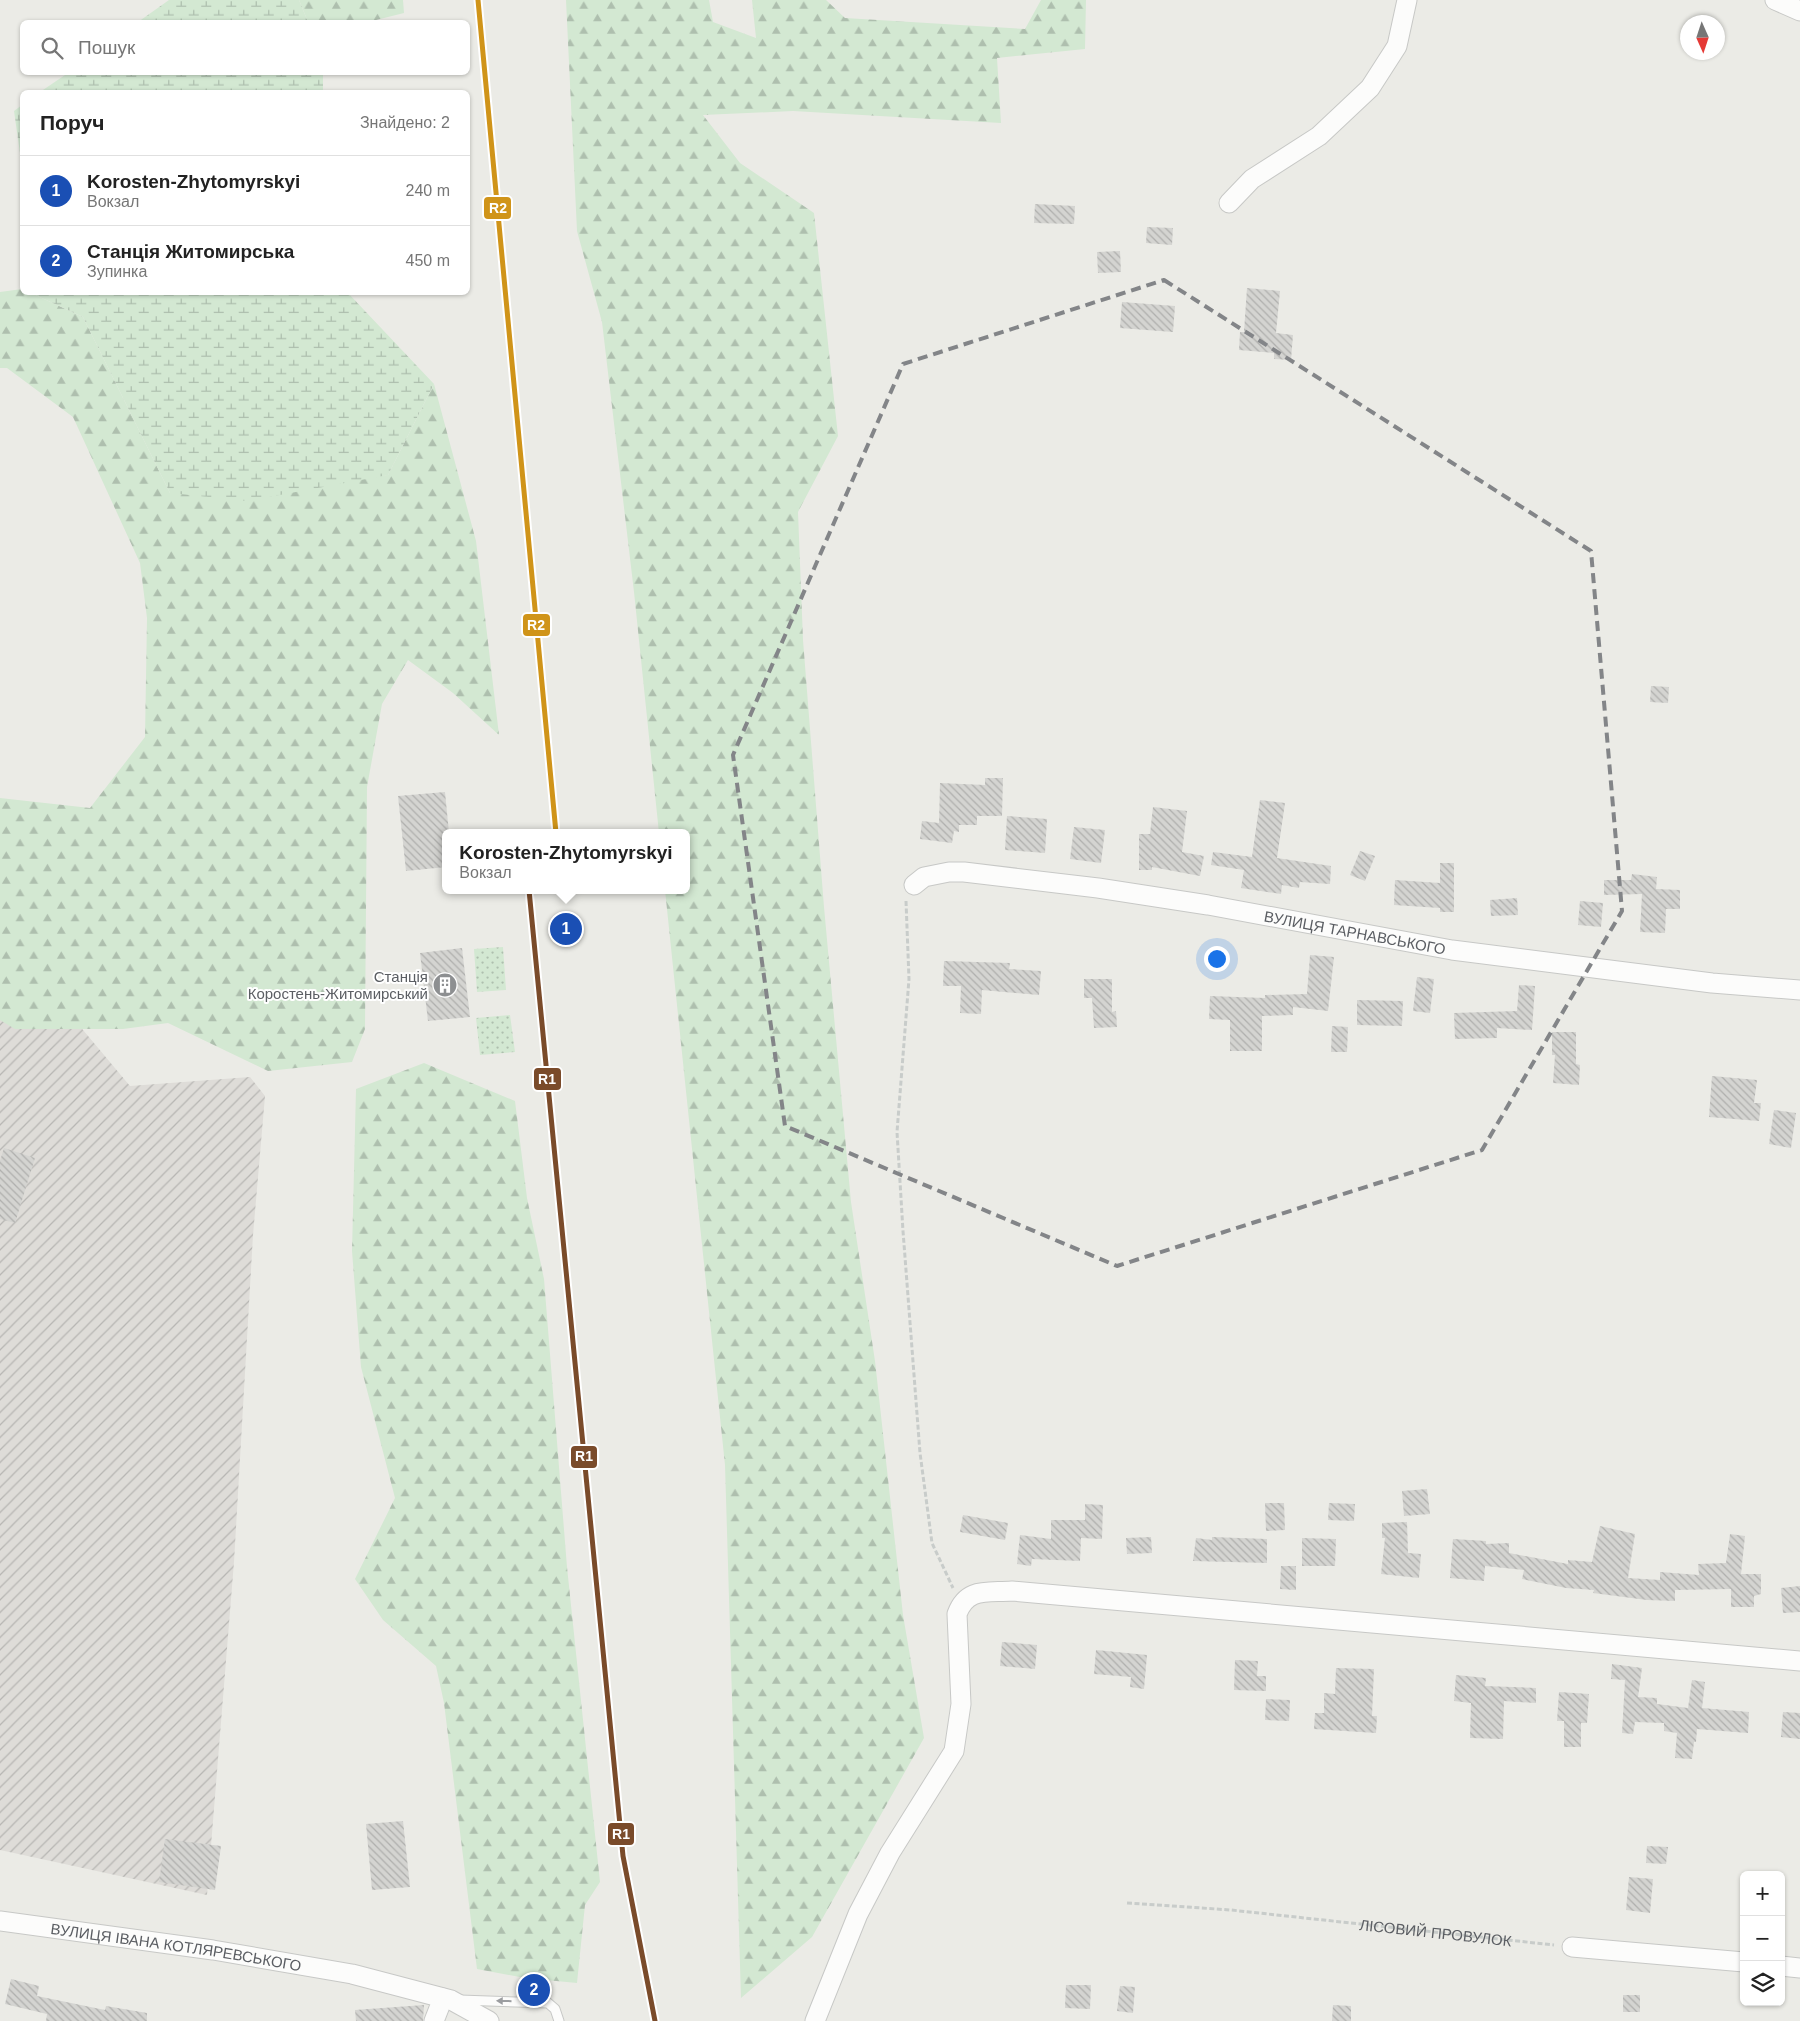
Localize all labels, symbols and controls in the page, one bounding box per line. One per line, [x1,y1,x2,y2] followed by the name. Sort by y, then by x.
[1680,15,1725,60] north arrow
[20,20,470,75] search box
[38,34,66,62] icon: search
[78,37,135,58] text: Пошук
[40,111,104,134] text: Поруч
[360,114,450,131] text: Знайдено: 2
[87,171,300,192] text: Korosten-Zhytomyrskyi
[52,182,60,199] text: 1
[406,182,450,199] text: 240 m
[87,193,139,210] text: Вокзал
[483,196,512,220] line badge: R2
[489,200,507,216] text: R2
[87,241,294,262] text: Станція Житомирська
[52,252,60,269] text: 2
[406,252,450,269] text: 450 m
[87,263,147,280] text: Зупинка
[522,613,551,637] line badge: R2
[527,617,545,633] text: R2
[442,829,690,894] popup
[459,842,673,863] text: Korosten-Zhytomyrskyi
[459,864,512,881] text: Вокзал
[1263,907,1447,957] street label: ВУЛИЦЯ ТАРНАВСЬКОГО
[550,910,582,948] pin: 1
[1204,946,1230,972] your location
[248,968,428,1002] place label: Станція Коростень-Житомирський
[432,972,458,998] building icon: Станція Коростень-Житомирський
[533,1067,562,1091] line badge: R1
[538,1071,556,1087] text: R1
[570,1445,598,1469] line badge: R1
[575,1448,593,1464] text: R1
[607,1822,635,1846] line badge: R1
[612,1826,630,1842] text: R1
[1740,1871,1785,2006] map controls
[1740,1871,1785,1916] button: +
[1359,1915,1513,1949] street label: ЛІСОВИЙ ПРОВУЛОК
[1740,1916,1785,1961] button: −
[50,1920,303,1974] street label: ВУЛИЦЯ ІВАНА КОТЛЯРЕВСЬКОГО
[1740,1961,1785,2006] button: layers
[518,1971,550,2009] pin: 2
[496,1997,512,2005] one-way arrow

